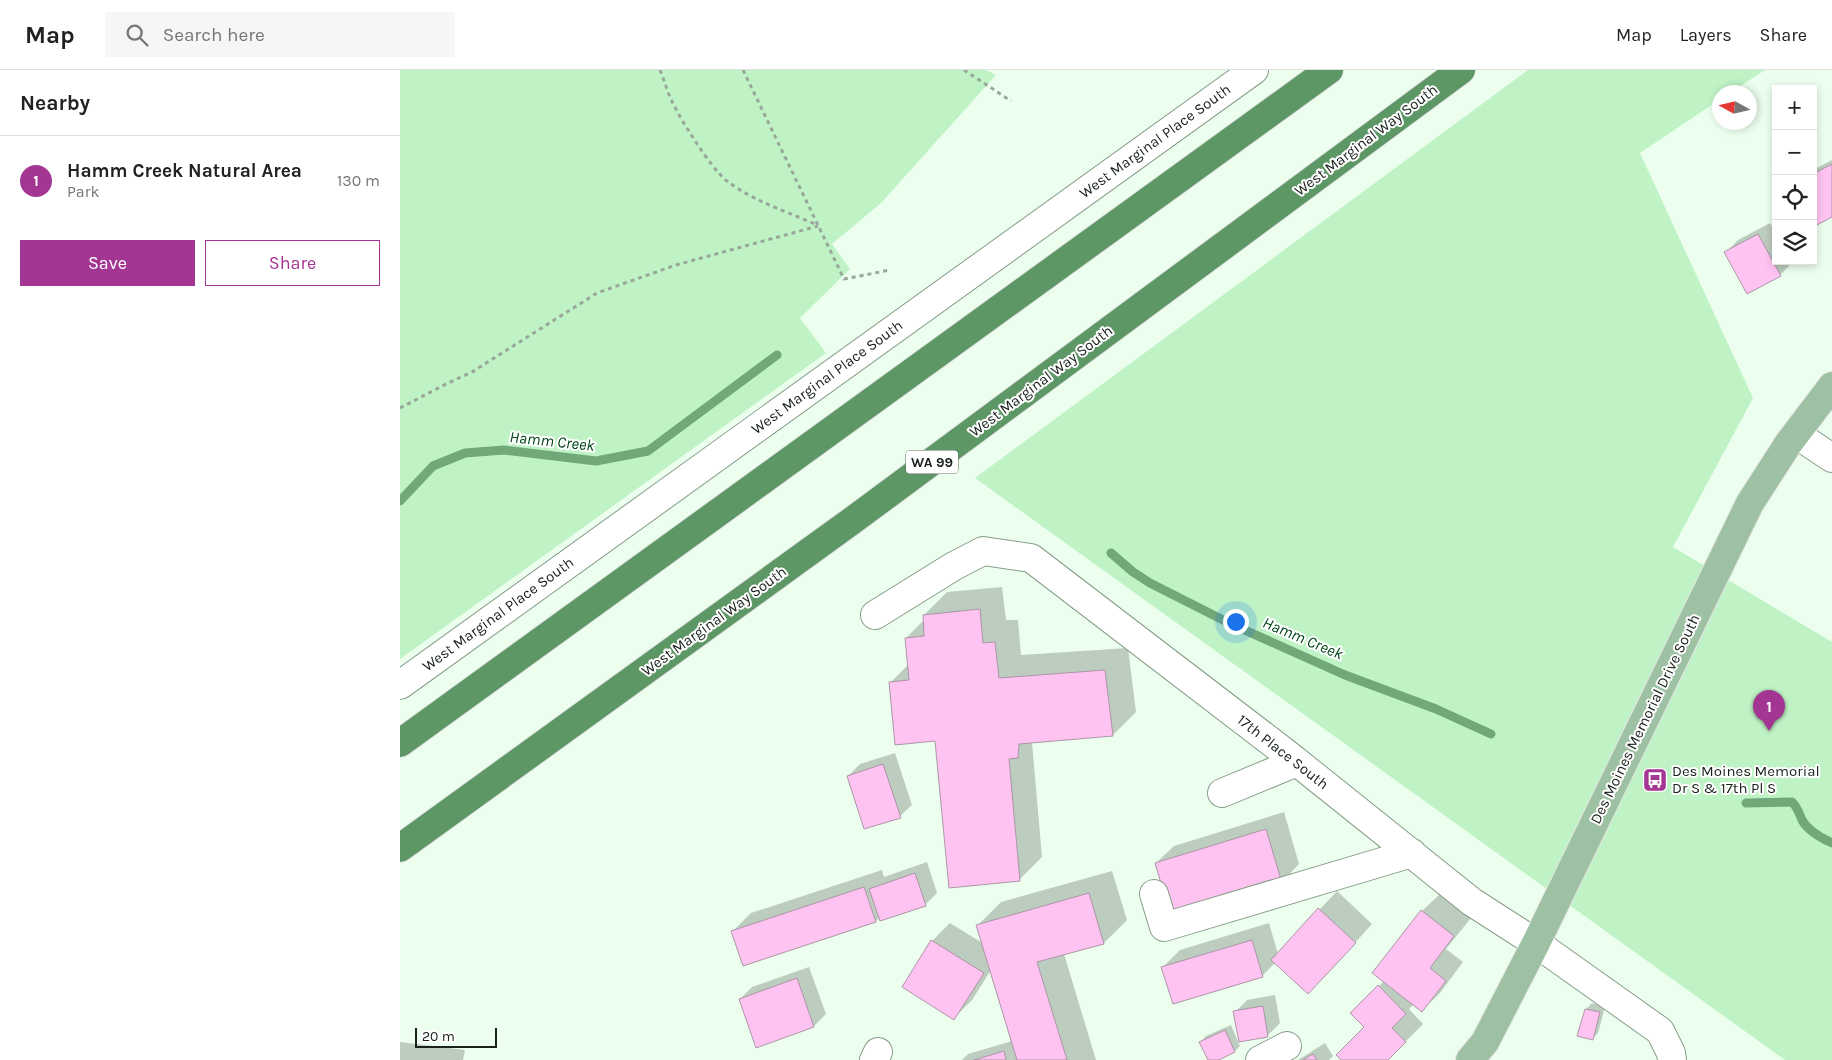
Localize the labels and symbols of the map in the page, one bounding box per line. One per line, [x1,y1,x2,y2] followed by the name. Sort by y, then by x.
[1076,80,1234,202] street label: West Marginal Place South
[1291,80,1441,200] street label: West Marginal Way South
[1712,85,1757,130] north arrow
[748,316,906,438] street label: West Marginal Place South
[966,321,1116,441] street label: West Marginal Way South
[509,427,596,455] water label: Hamm Creek
[906,451,958,474] road number: WA 99
[419,553,577,675] street label: West Marginal Place South
[638,562,790,680] street label: West Marginal Way South
[1223,609,1249,635] your location
[1586,611,1704,827] street label: Des Moines Memorial Drive South
[1260,613,1347,664] water label: Hamm Creek
[1753,690,1785,731] pin: 1
[1234,711,1332,793] street label: 17th Place South
[1672,762,1820,797] place label: Des Moines Memorial Dr S & 17th Pl S
[1642,767,1668,793] bus stop icon: Des Moines Memorial Dr S & 17th Pl S
[415,1025,498,1048] scale bar

